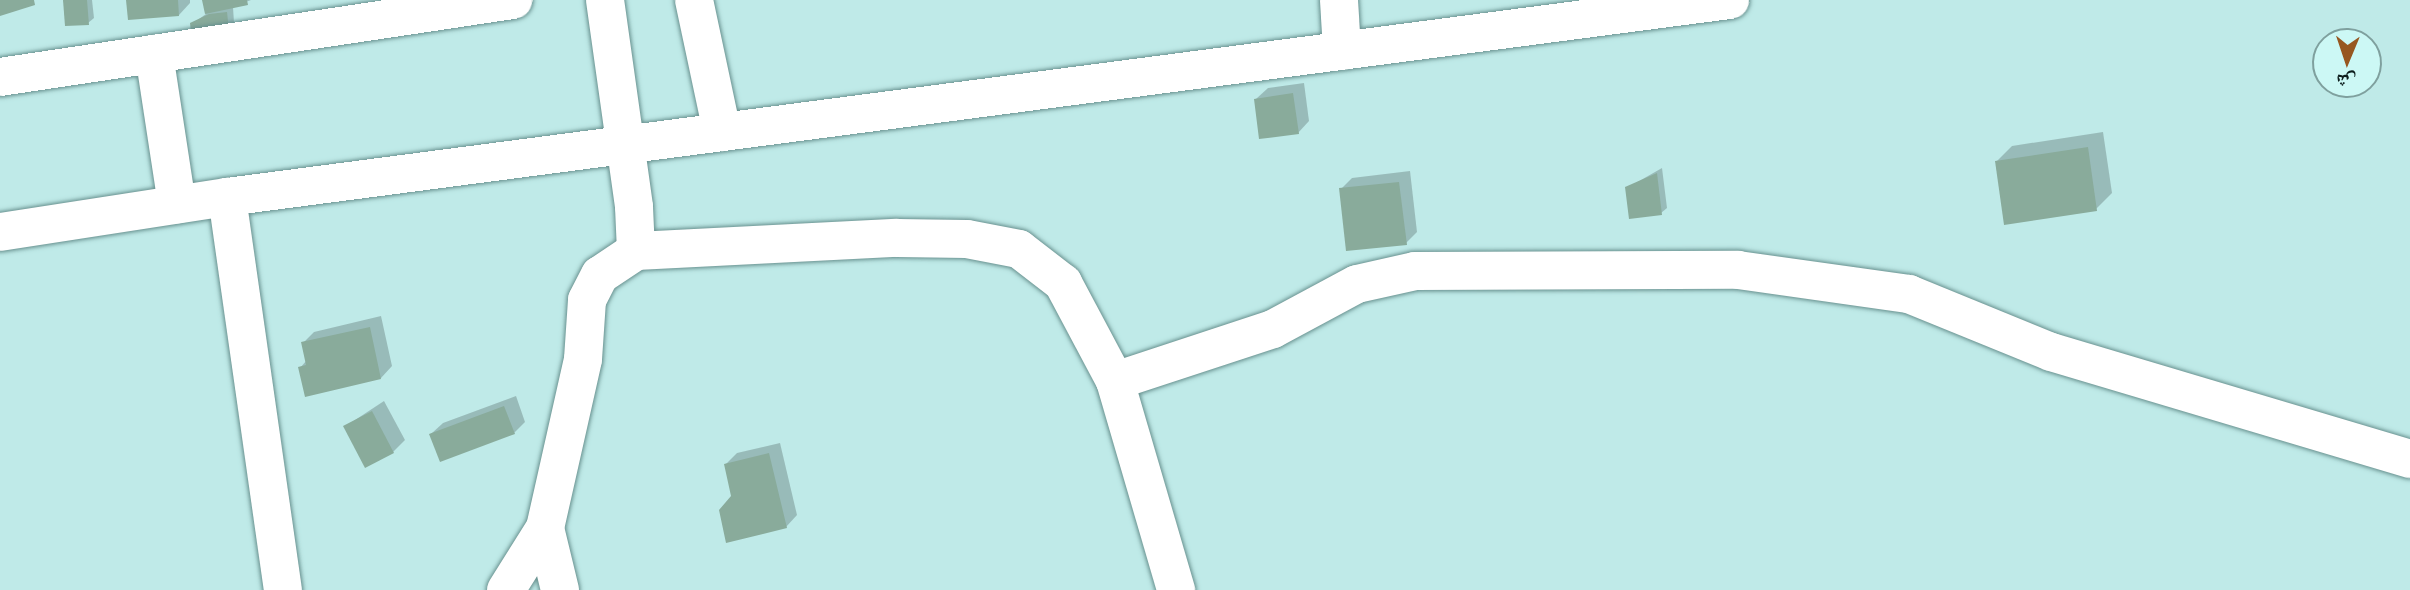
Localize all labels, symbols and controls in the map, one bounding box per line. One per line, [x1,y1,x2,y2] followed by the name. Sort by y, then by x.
[2312,28,2382,98] north arrow
[2336,70,2357,94] text: ش

